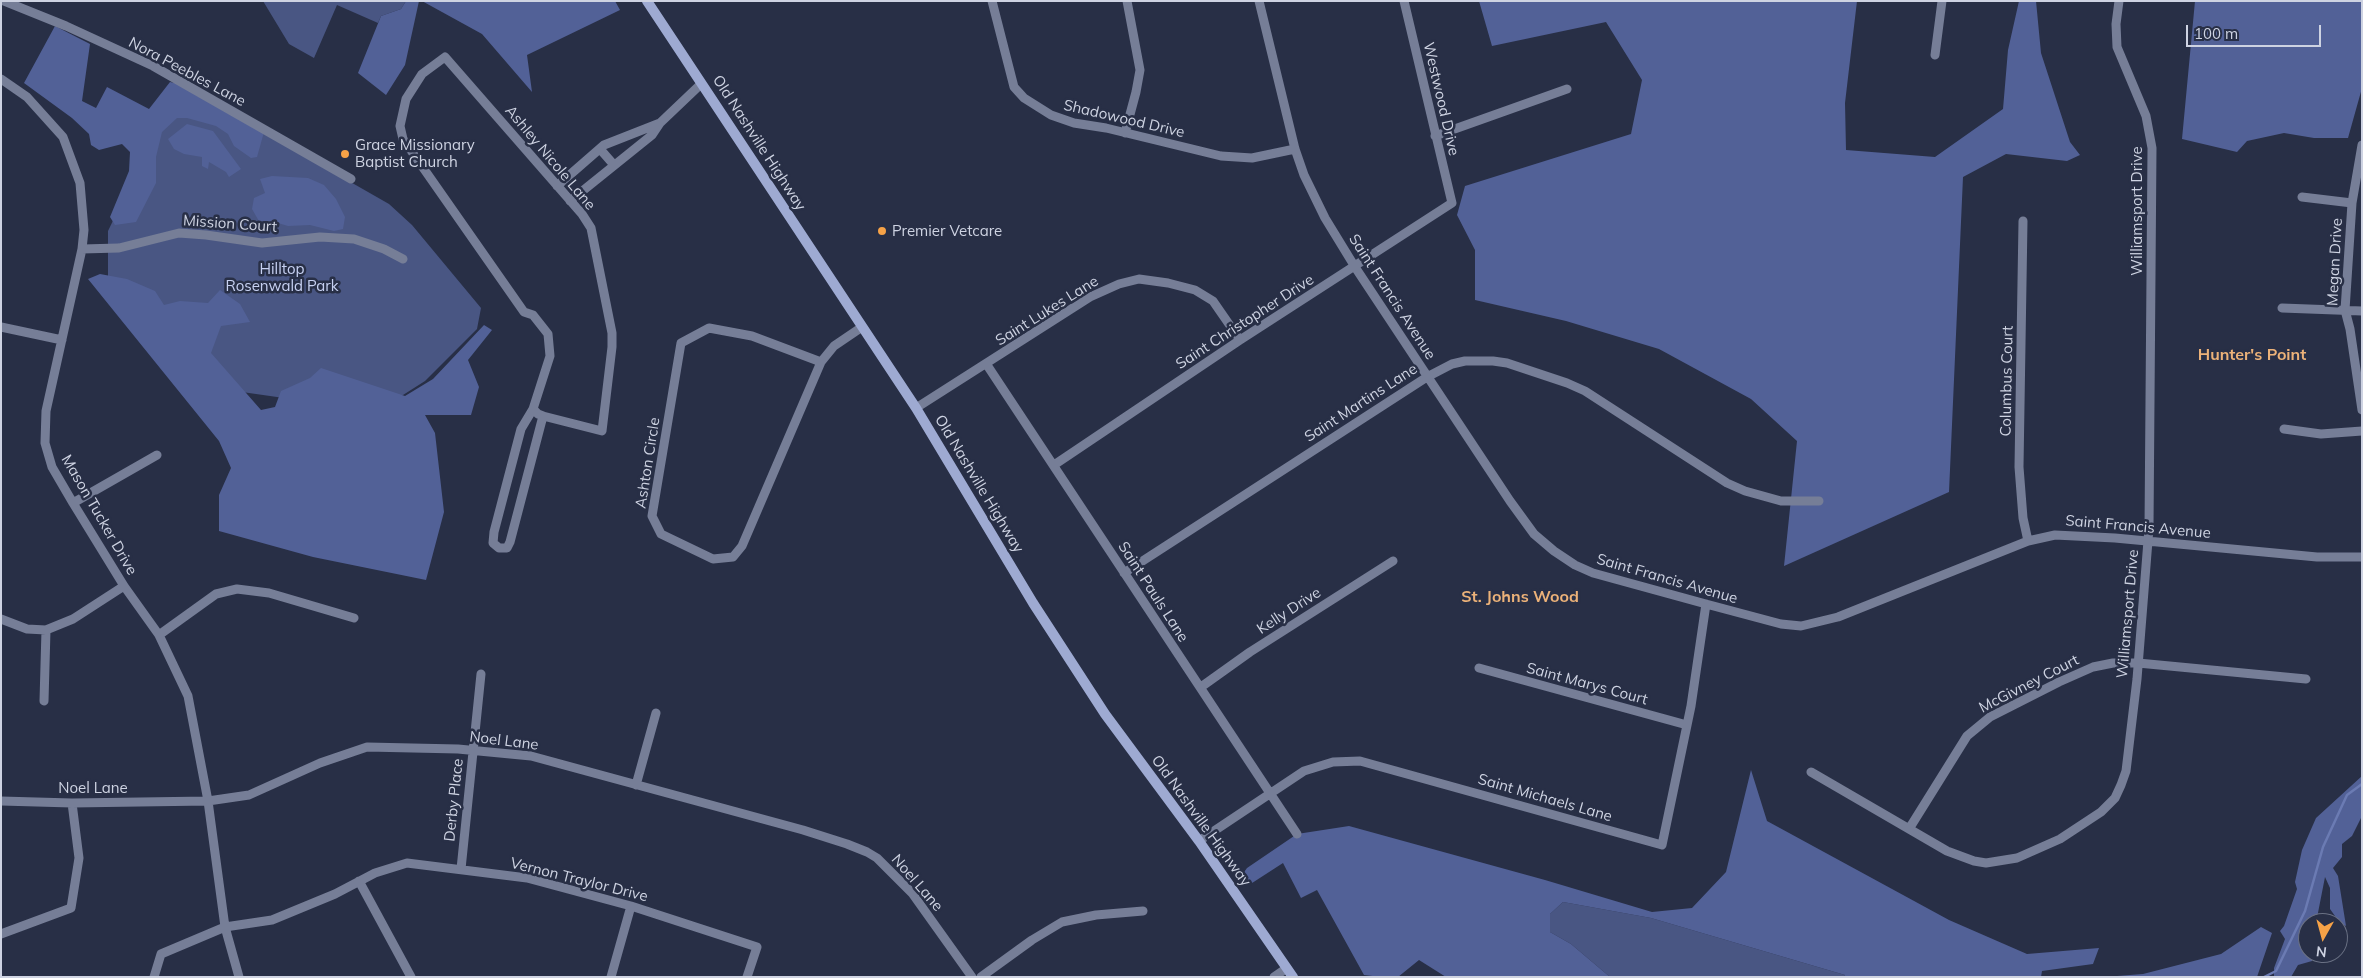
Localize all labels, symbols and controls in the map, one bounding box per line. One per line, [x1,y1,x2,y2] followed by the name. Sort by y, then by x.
[2188,15,2323,47] scale bar
[2194,24,2238,43] text: 100 m
[125,34,249,110] street label: Nora Peebles Lane
[1419,41,1463,157] street label: Westwood Drive
[708,72,810,214] street label: Old Nashville Highway
[1062,96,1186,142] street label: Shadowood Drive
[501,102,599,214] street label: Ashley Nicole Lane
[355,136,475,171] place label: Grace Missionary Baptist Church
[2128,146,2146,276] street label: Williamsport Drive
[339,148,351,160] marker: Grace Missionary Baptist Church
[182,212,278,236] street label: Mission Court
[2324,218,2346,306] street label: Megan Drive
[892,222,1002,240] place label: Premier Vetcare
[876,225,888,237] marker: Premier Vetcare
[1345,231,1439,363] street label: Saint Francis Avenue
[225,260,339,295] park label: Hilltop Rosenwald Park
[1173,271,1317,373] street label: Saint Christopher Drive
[992,272,1102,350] street label: Saint Lukes Lane
[1997,325,2017,437] street label: Columbus Court
[2198,345,2306,365] district label: Hunter's Point
[1301,360,1421,446] street label: Saint Martins Lane
[931,412,1027,556] street label: Old Nashville Highway
[632,416,664,510] street label: Ashton Circle
[57,452,141,578] street label: Mason Tucker Drive
[2065,512,2211,542] street label: Saint Francis Avenue
[1114,538,1192,646] street label: Saint Pauls Lane
[2113,549,2143,679] street label: Williamsport Drive
[1594,550,1740,608] street label: Saint Francis Avenue
[1254,584,1324,638] street label: Kelly Drive
[1461,587,1579,607] district label: St. Johns Wood
[1976,651,2082,717] street label: McGivney Court
[1524,659,1650,709] street label: Saint Marys Court
[468,728,540,754] street label: Noel Lane
[1147,752,1255,890] street label: Old Nashville Highway
[441,758,467,842] street label: Derby Place
[1476,770,1614,826] street label: Saint Michaels Lane
[58,779,128,797] street label: Noel Lane
[887,851,947,915] street label: Noel Lane
[508,854,650,906] street label: Vernon Traylor Drive
[2298,913,2348,963] north arrow
[2315,942,2328,961] text: N

